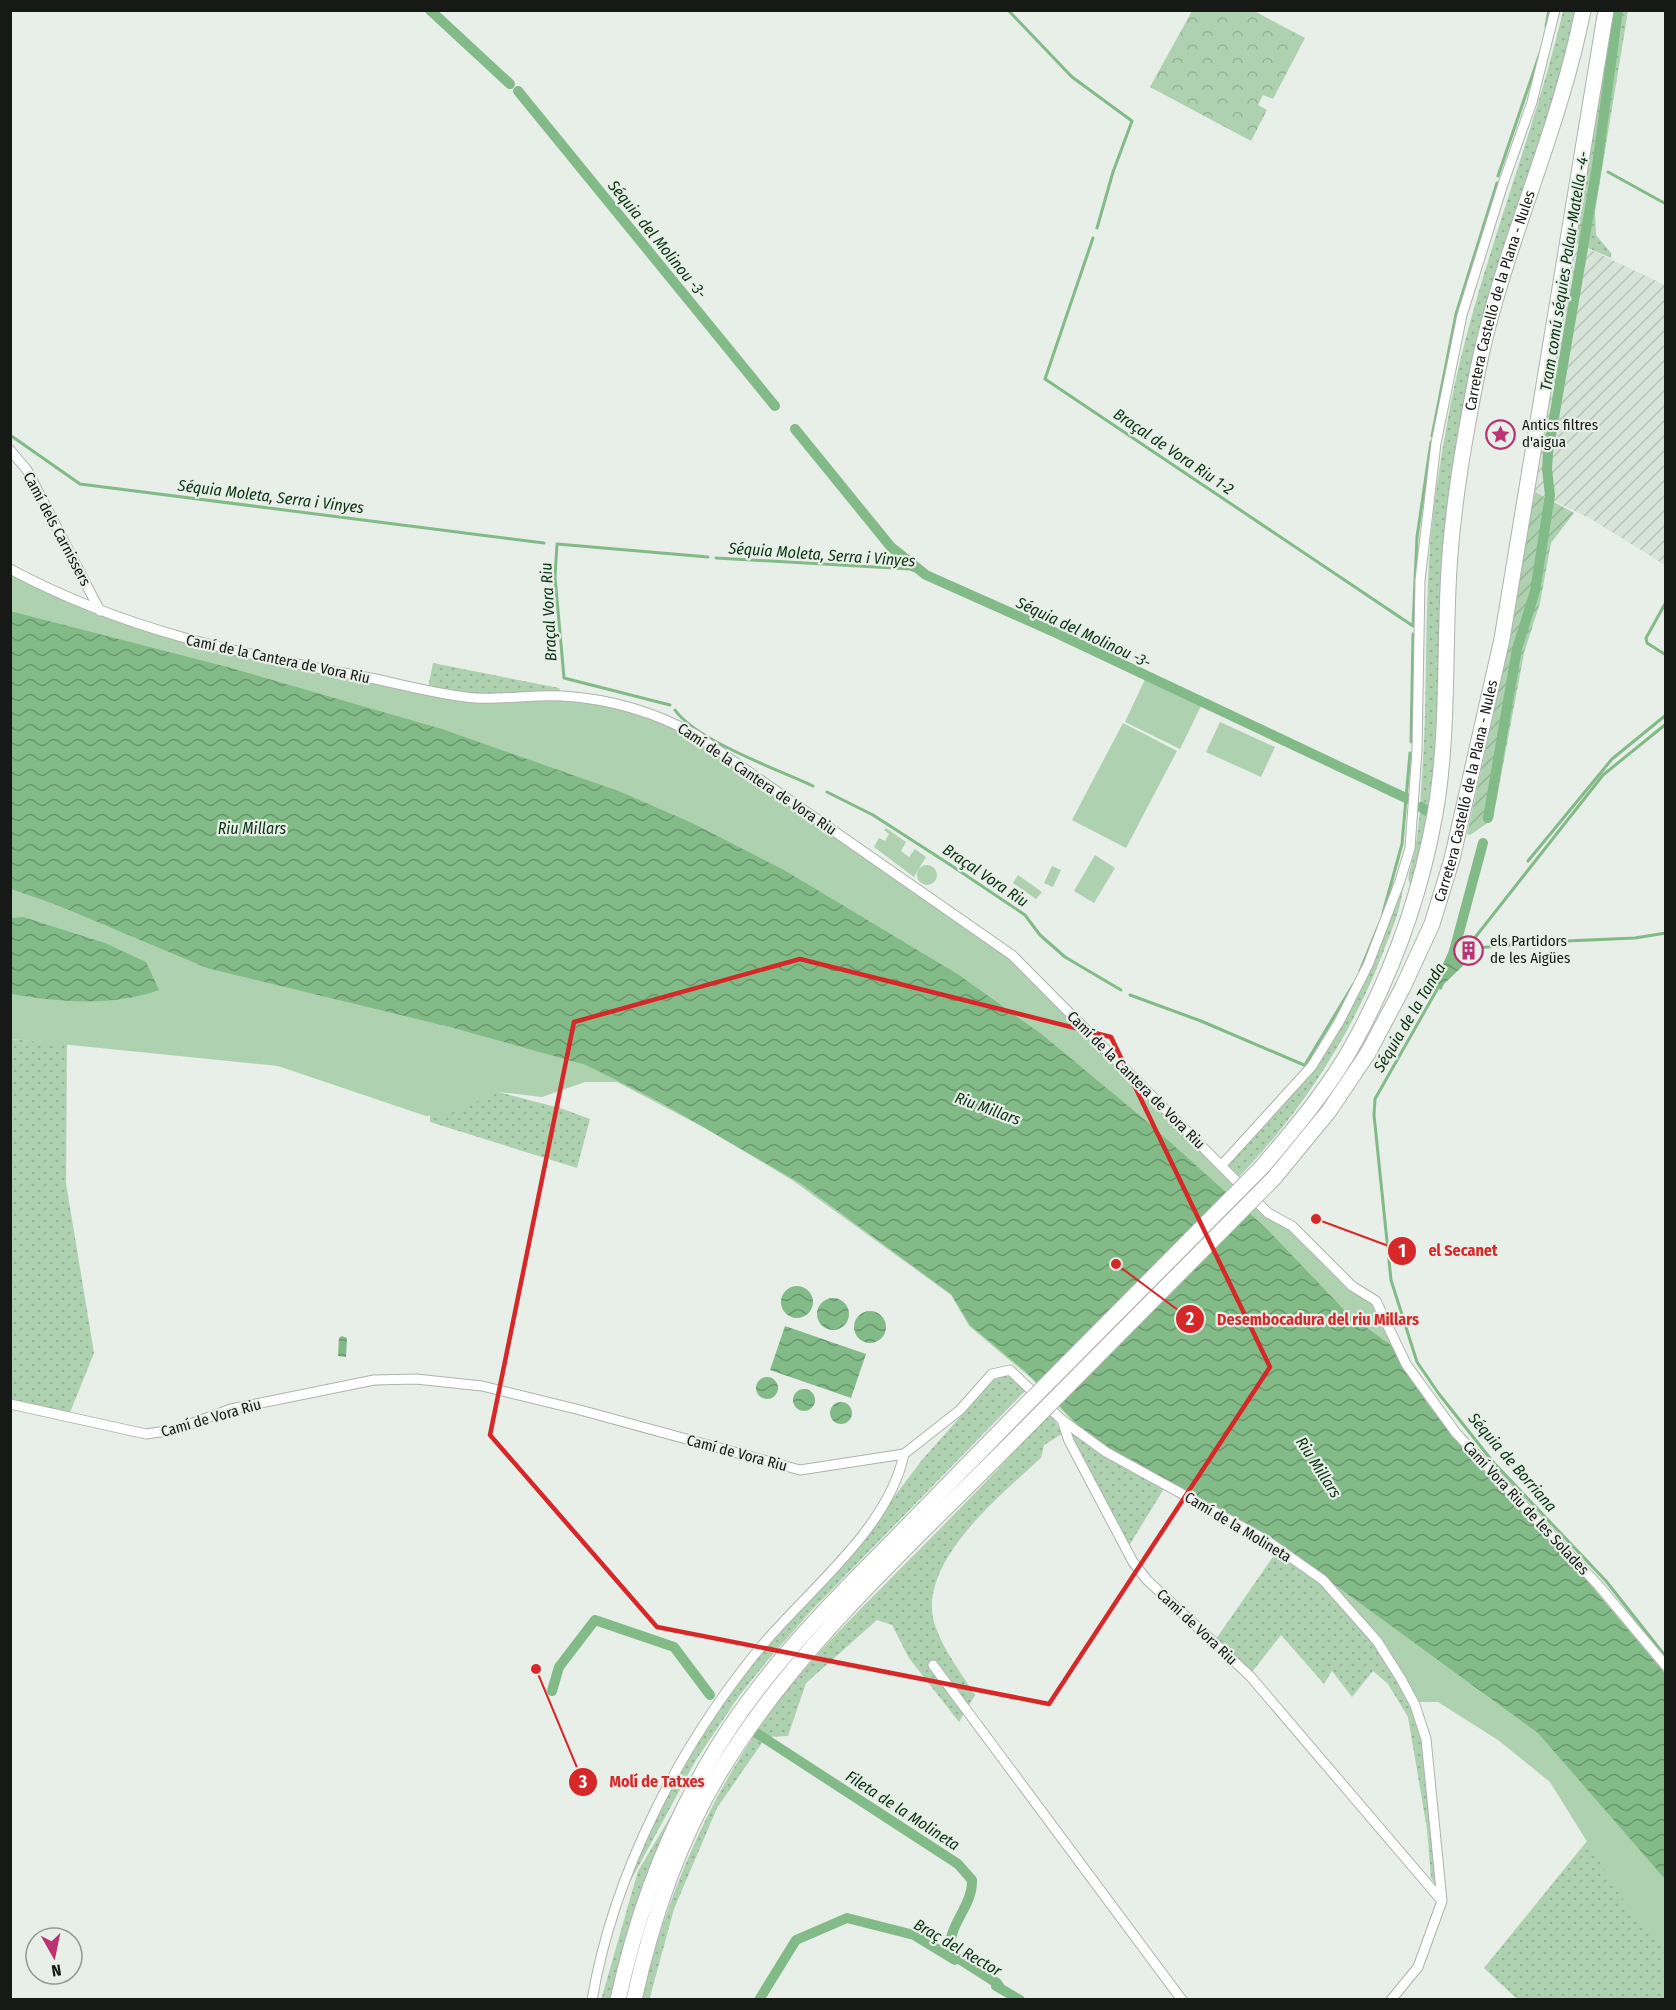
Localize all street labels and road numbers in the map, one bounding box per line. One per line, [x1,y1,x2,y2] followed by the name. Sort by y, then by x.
[1461,188,1539,412] street label: Carretera Castelló de la Plana - Nules
[19,469,95,589] street label: Camí dels Carnissers
[184,631,372,687] street label: Camí de la Cantera de Vora Riu
[1430,678,1501,904] street label: Carretera Castelló de la Plana - Nules
[674,719,840,839] street label: Camí de la Cantera de Vora Riu
[1063,1007,1209,1153] street label: Camí de la Cantera de Vora Riu
[159,1395,263,1441] street label: Camí de Vora Riu
[685,1431,789,1475] street label: Camí de Vora Riu
[1459,1437,1593,1579] street label: Camí Vora Riu de les Solades
[1181,1488,1295,1566] street label: Camí de la Molineta
[1153,1585,1241,1669] street label: Camí de Vora Riu

